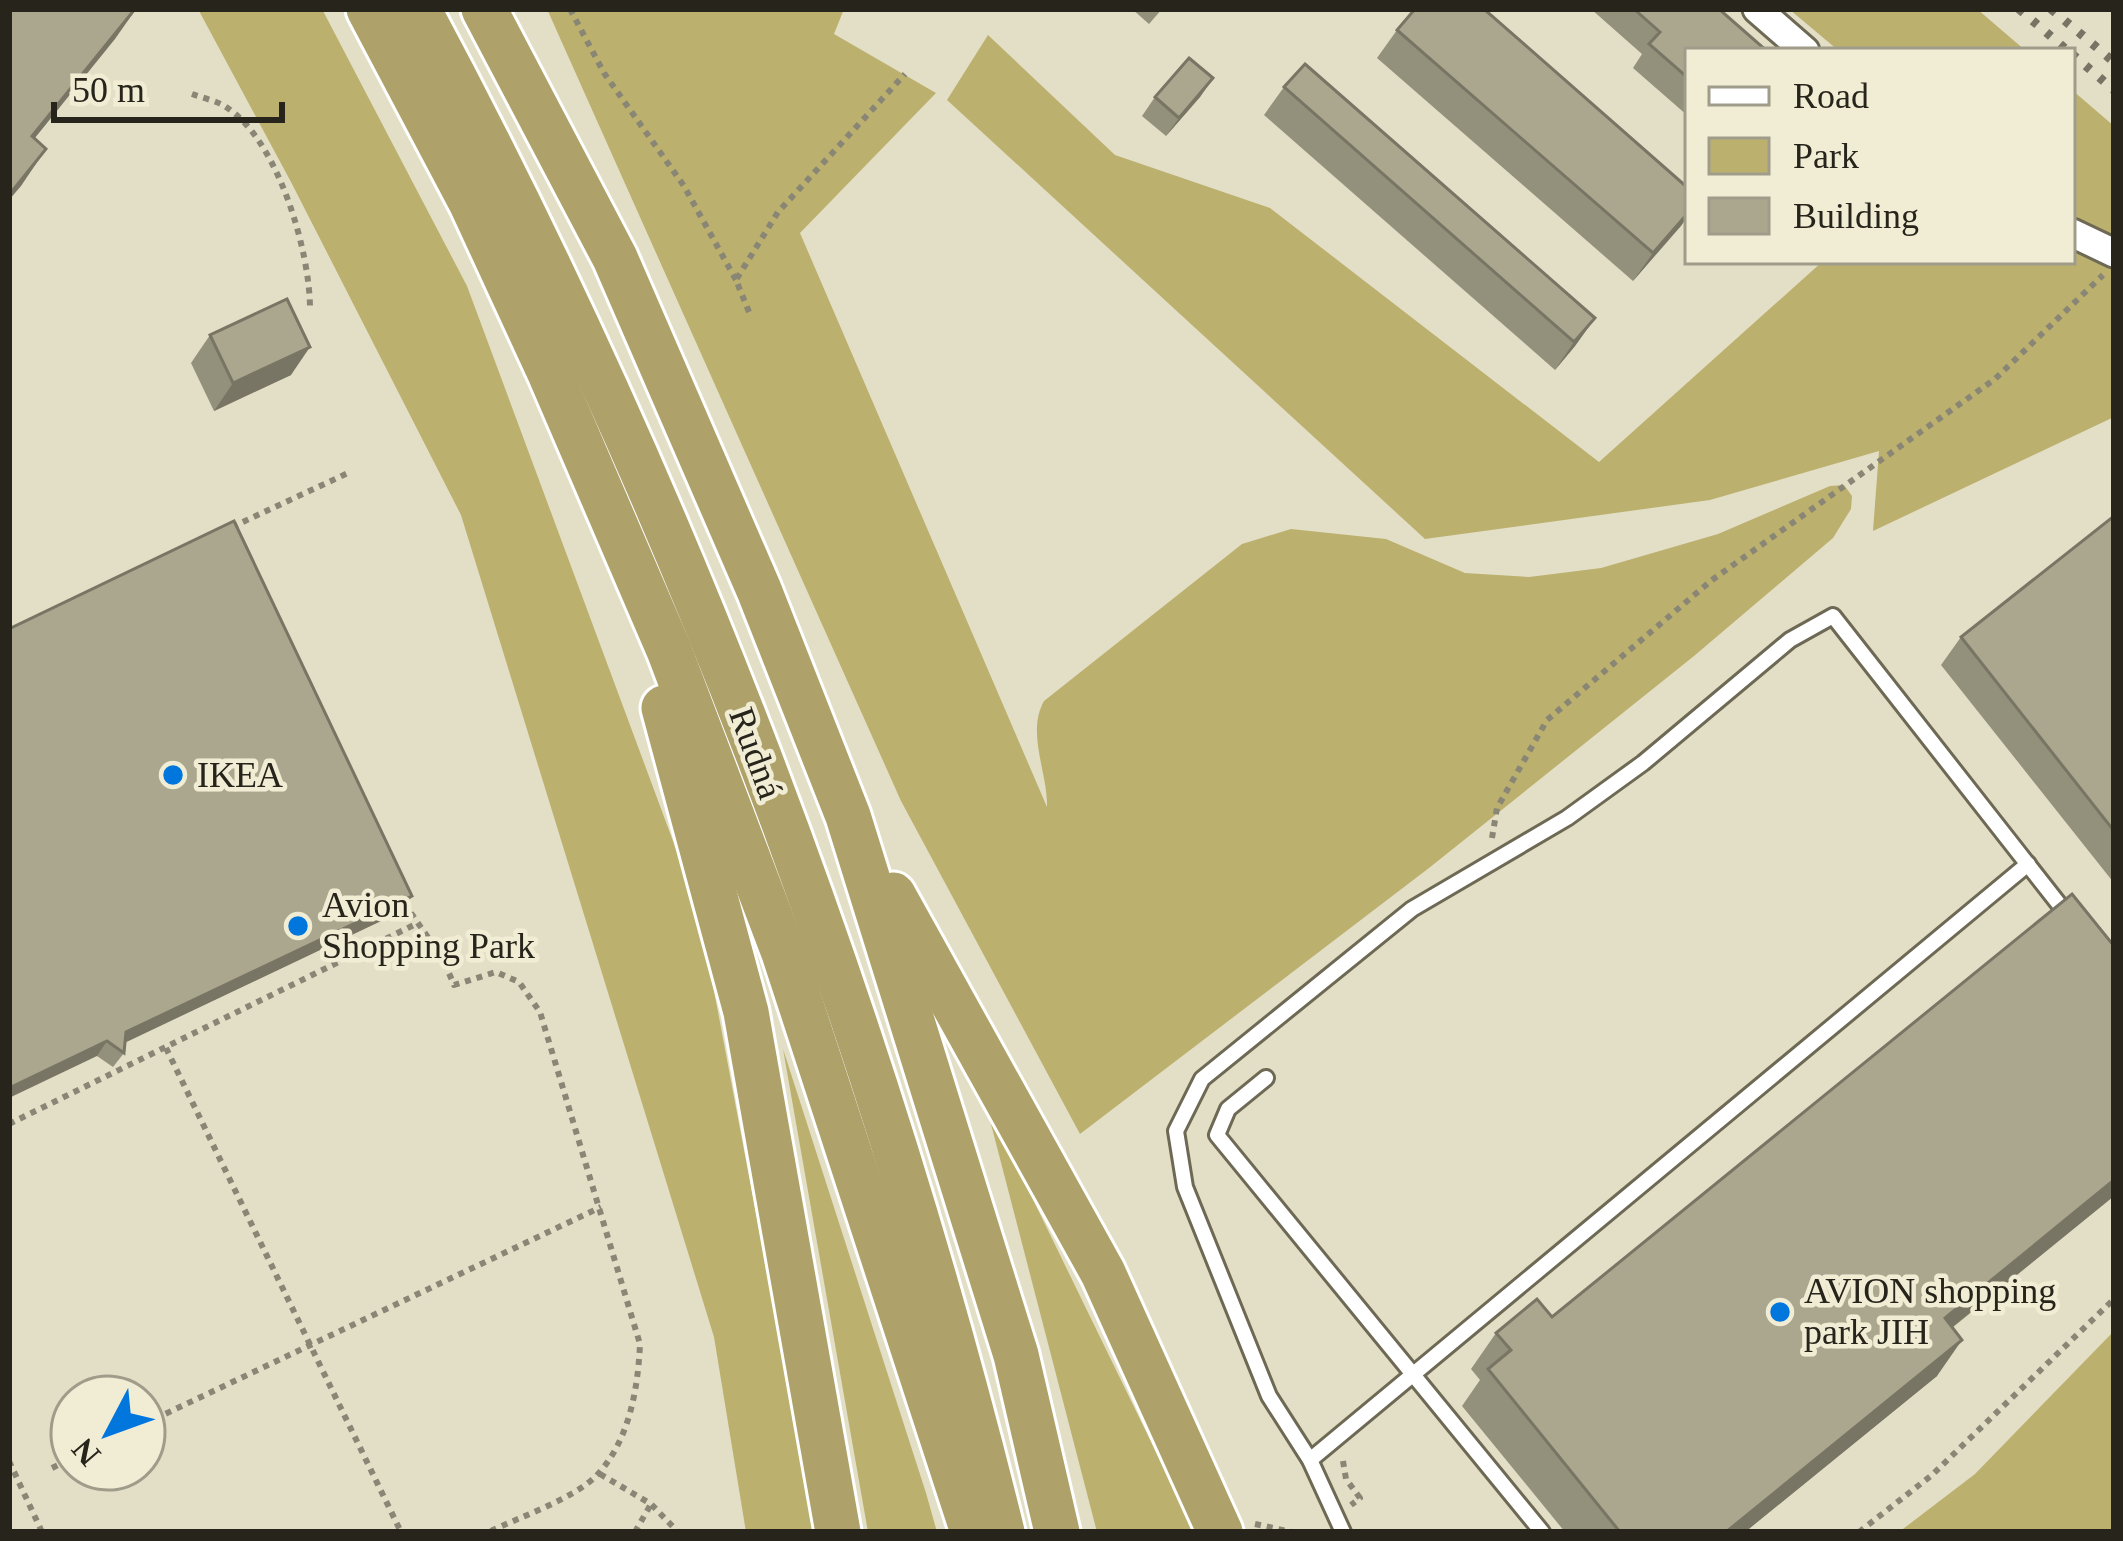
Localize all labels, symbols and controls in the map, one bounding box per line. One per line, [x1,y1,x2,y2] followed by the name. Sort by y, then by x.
[54,48,282,122] scale bar
[1685,48,2075,264] legend
[72,70,145,110] text: 50 m
[1793,76,1869,116] text: Road
[1793,136,1859,176] text: Park
[1793,196,1919,236] text: Building
[721,702,791,804] street label: Rudná
[197,755,283,795] place label: IKEA
[160,762,186,788] marker: IKEA
[322,885,535,966] place label: Avion Shopping Park
[285,913,311,939] marker: Avion Shopping Park
[1804,1271,2056,1352] place label: AVION shopping park JIH
[1767,1299,1793,1325] marker: AVION shopping park JIH
[48,1373,168,1493] north arrow
[65,1431,108,1473] text: N

